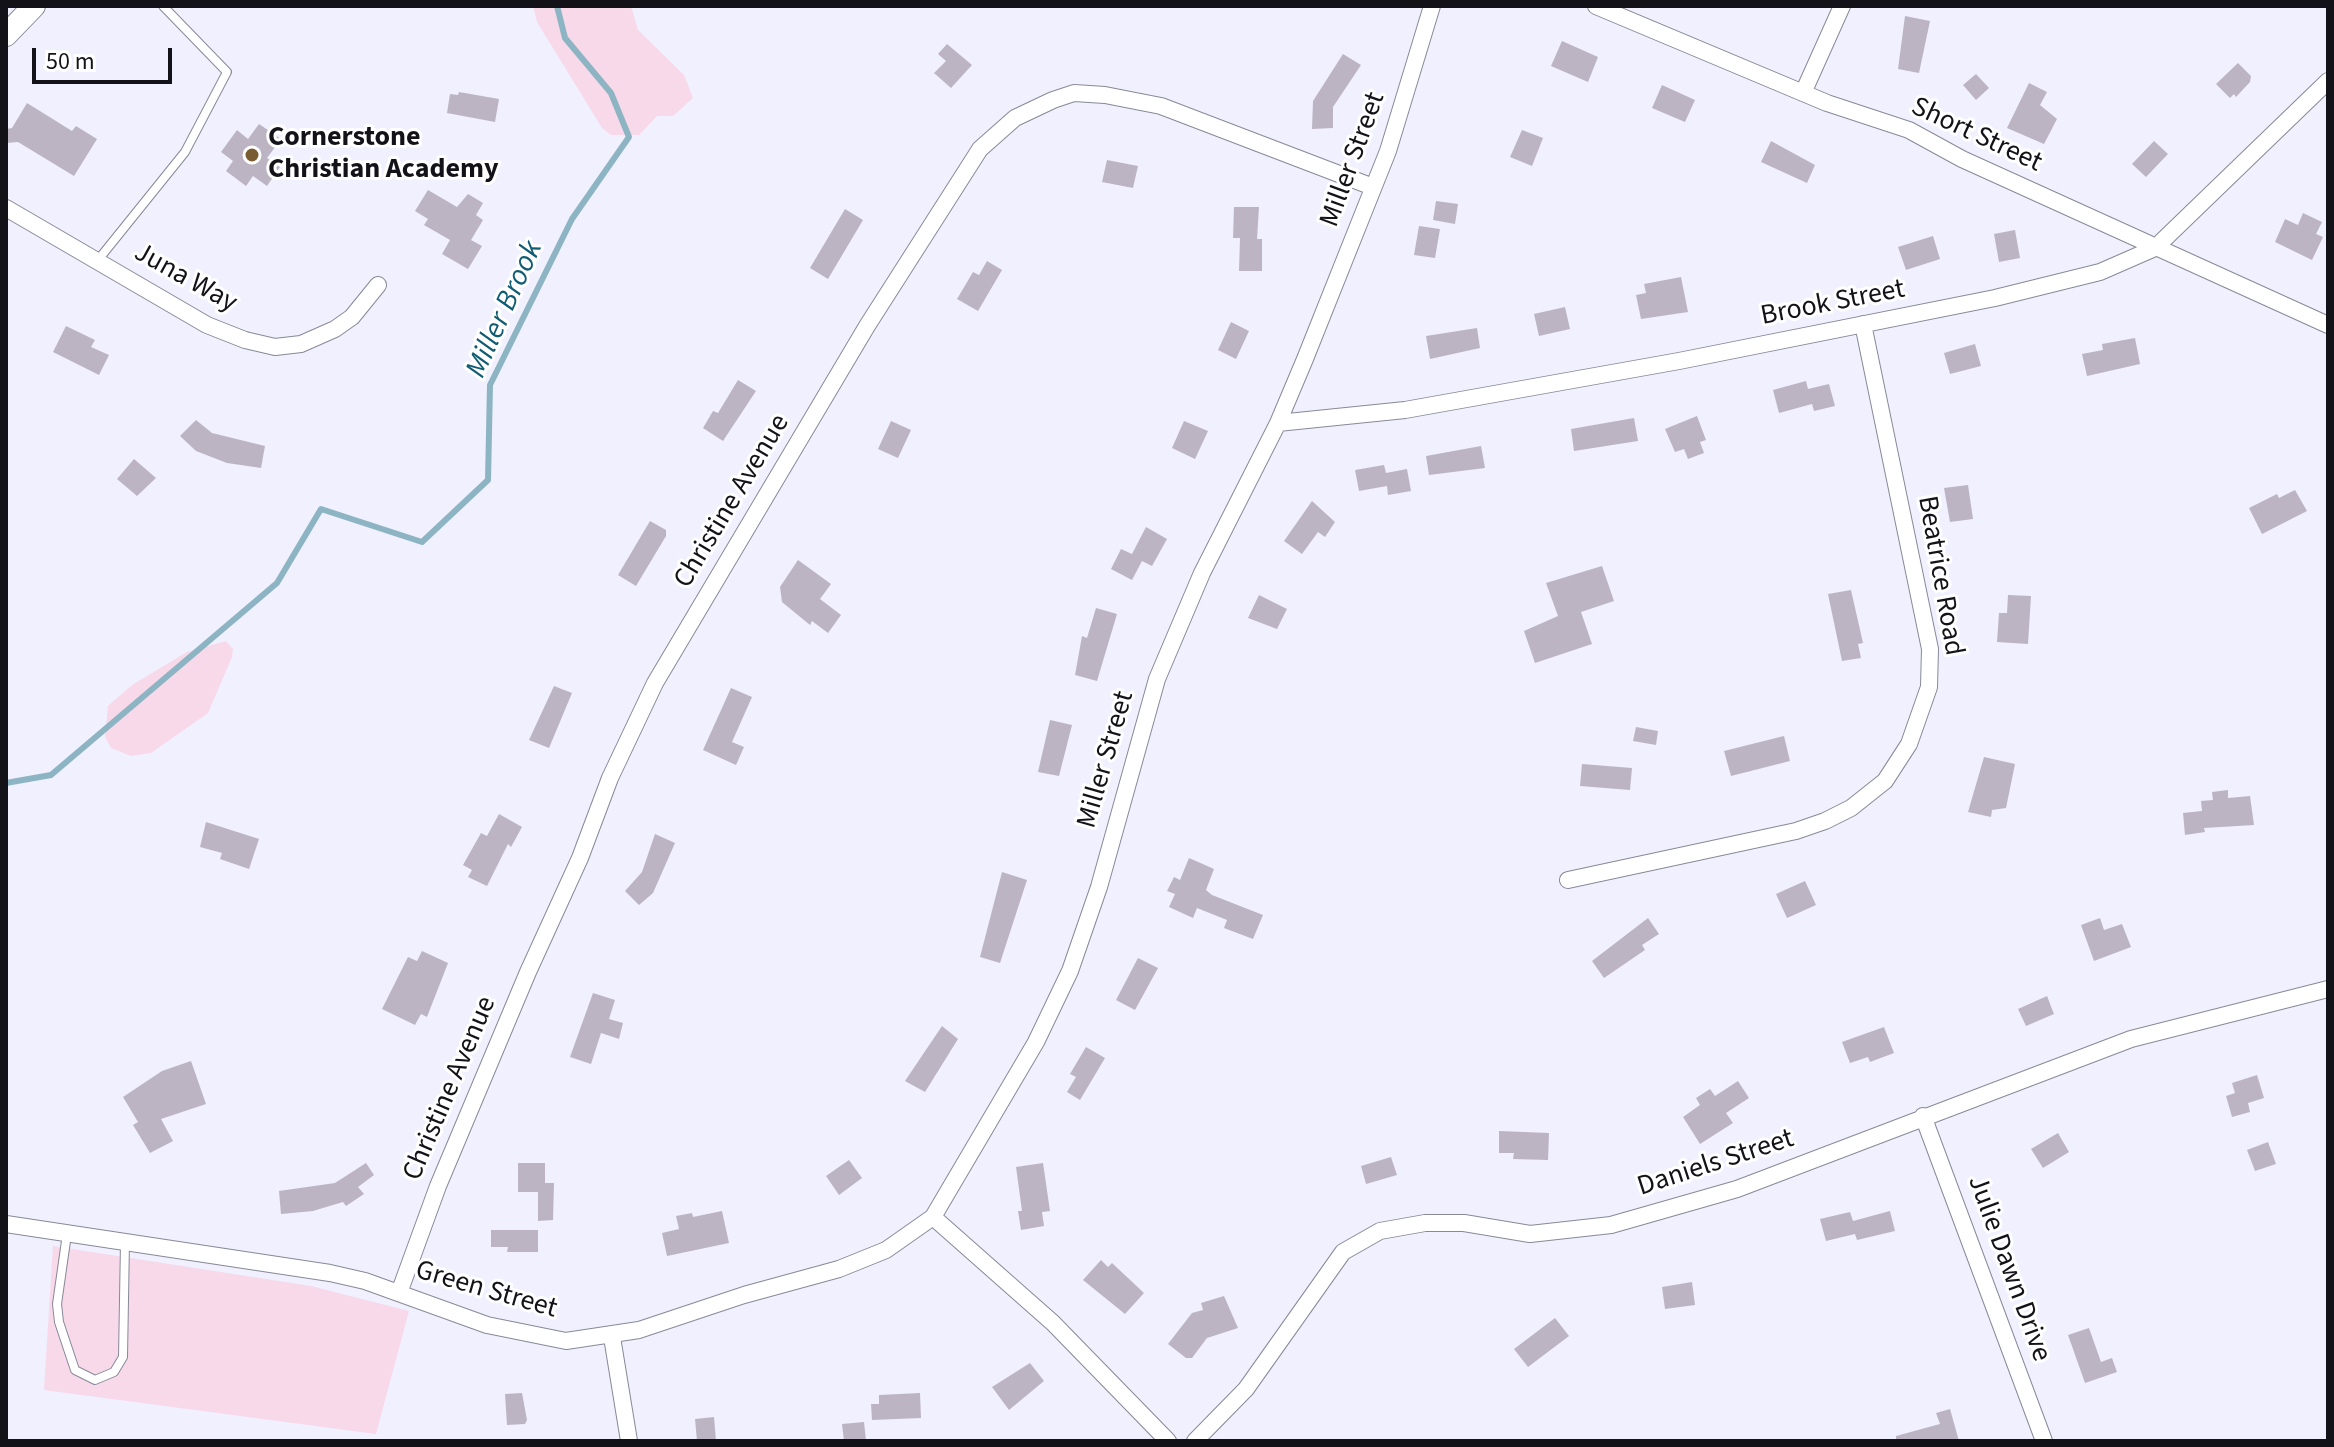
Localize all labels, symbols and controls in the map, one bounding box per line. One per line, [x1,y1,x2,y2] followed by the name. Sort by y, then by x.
[36,32,176,82] scale bar
[46,44,95,79] text: 50 m
[1314,88,1394,232] street label: Miller Street
[1905,91,2047,181] street label: Short Street
[268,122,499,188] place label: Cornerstone Christian Academy
[243,146,261,164] marker: Cornerstone Christian Academy
[460,236,552,384] water label: Miller Brook
[128,237,242,321] street label: Juna Way
[1758,274,1908,334] street label: Brook Street
[668,409,798,595] street label: Christine Avenue
[1908,494,1970,658] street label: Beatrice Road
[1071,688,1143,832] street label: Miller Street
[397,992,505,1186] street label: Christine Avenue
[1634,1123,1798,1205] street label: Daniels Street
[1959,1172,2057,1366] street label: Julie Dawn Drive
[411,1255,561,1327] street label: Green Street

